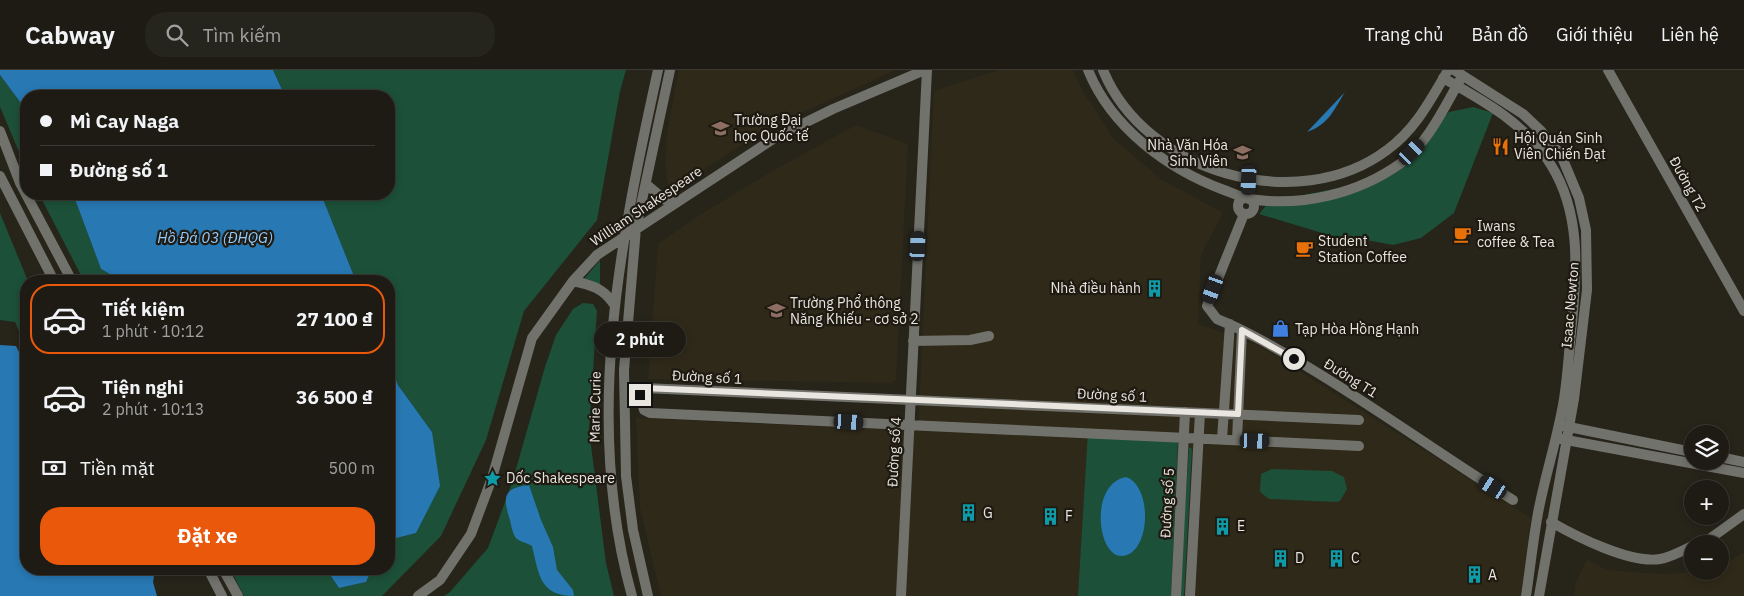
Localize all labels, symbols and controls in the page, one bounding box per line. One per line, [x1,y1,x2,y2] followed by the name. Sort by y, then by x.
[145,12,495,57] search box
[25,19,115,51] text: Cabway
[163,21,191,49] icon: search
[203,23,281,47] text: Tìm kiếm
[1364,23,1444,46] text: Trang chủ
[1472,23,1528,46] text: Bản đồ
[1556,23,1633,46] text: Giới thiệu
[1661,23,1719,46] text: Liên hệ
[70,109,179,133] text: Mì Cay Naga
[734,111,809,145] place label: Trường Đại học Quốc tế
[710,118,730,138] school or university icon: Trường Đại học Quốc tế
[1514,129,1606,163] place label: Hội Quán Sinh Viên Chiến Đạt
[1147,136,1229,170] place label: Nhà Văn Hóa Sinh Viên
[1396,136,1427,168] car
[1490,136,1510,156] restaurant icon: Hội Quán Sinh Viên Chiến Đạt
[1232,143,1252,163] school or university icon: Nhà Văn Hóa Sinh Viên
[1666,153,1710,215] street label: Đường T2
[70,158,168,182] text: Đường số 1
[587,162,706,250] street label: William Shakespeare
[1240,165,1257,195] car
[1477,217,1555,251] place label: Iwans coffee & Tea
[1453,224,1473,244] cafe icon: Iwans coffee & Tea
[157,228,273,247] water label: Hồ Đá 03 (ĐHQG)
[909,231,926,261] car
[1318,232,1407,266] place label: Student Station Coffee
[1294,239,1314,259] cafe icon: Student Station Coffee
[1557,261,1583,349] street label: Isaac Newton
[1200,272,1225,306] car
[1145,278,1165,298] building icon: Nhà điều hành
[1050,279,1141,297] place label: Nhà điều hành
[790,294,919,328] place label: Trường Phổ thông Năng Khiếu - cơ sở 2
[42,297,87,342] icon: car
[102,297,185,321] text: Tiết kiệm
[766,301,786,321] school or university icon: Trường Phổ thông Năng Khiếu - cơ sở 2
[296,307,373,331] text: 27 100 ₫
[1271,319,1291,339] shop icon: Tạp Hòa Hồng Hạnh
[1295,320,1419,338] place label: Tạp Hòa Hồng Hạnh
[102,321,204,341] text: 1 phút · 10:12
[594,322,686,358] callout: 2 phút
[616,329,664,349] text: 2 phút
[1283,348,1305,370] route start
[1321,354,1381,402] street label: Đường T1
[671,366,743,388] street label: Đường số 1
[585,371,605,443] street label: Marie Curie
[42,375,87,420] icon: car
[102,375,184,399] text: Tiện nghi
[629,384,651,406] route end
[1076,384,1148,406] street label: Đường số 1
[296,385,373,409] text: 36 500 ₫
[102,399,204,419] text: 2 phút · 10:13
[833,414,864,430] car
[883,416,905,488] street label: Đường số 4
[1684,425,1729,580] map controls
[1684,425,1729,470] button: layers
[1239,433,1270,449] car
[40,454,68,482] icon: cash
[80,456,155,480] text: Tiền mặt
[328,458,375,478] text: 500 m
[1156,467,1178,539] street label: Đường số 5
[482,468,502,488] place icon: Dốc Shakespeare
[506,469,615,487] place label: Dốc Shakespeare
[1476,473,1509,501] car
[1684,480,1729,525] button: +
[959,503,979,523] building icon: G
[983,504,993,522] place label: G
[1041,506,1061,526] building icon: F
[40,507,375,565] button: Đặt xe
[1065,507,1073,525] place label: F
[1213,516,1233,536] building icon: E
[1237,517,1245,535] place label: E
[1684,535,1729,580] button: −
[1271,548,1291,568] building icon: D
[1327,548,1347,568] building icon: C
[1295,549,1304,567] place label: D
[1351,549,1360,567] place label: C
[1464,565,1484,585] building icon: A
[1488,566,1497,584] place label: A

